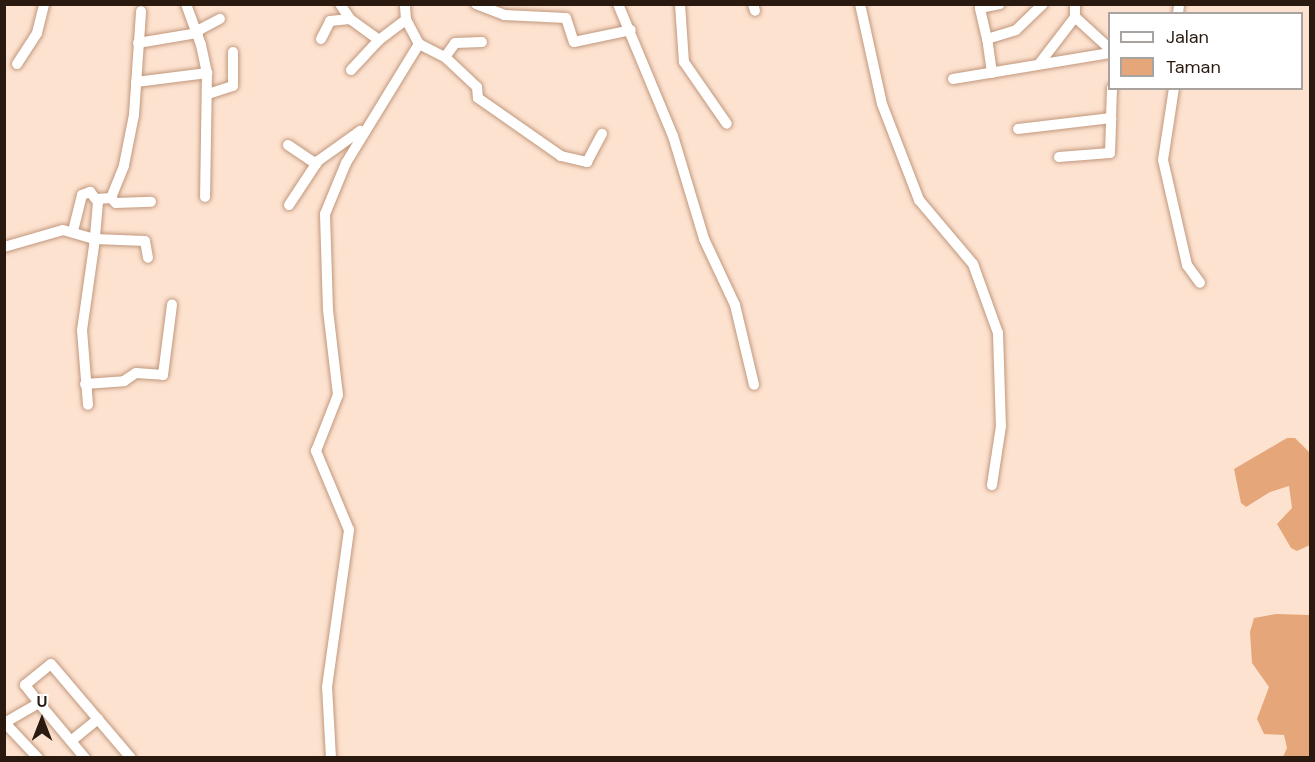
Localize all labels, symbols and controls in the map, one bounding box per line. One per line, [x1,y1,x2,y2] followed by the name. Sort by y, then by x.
[1108,12,1303,90] legend
[1166,25,1209,49] text: Jalan
[1166,55,1221,79] text: Taman
[12,690,72,750] north arrow
[37,691,47,712] text: U

